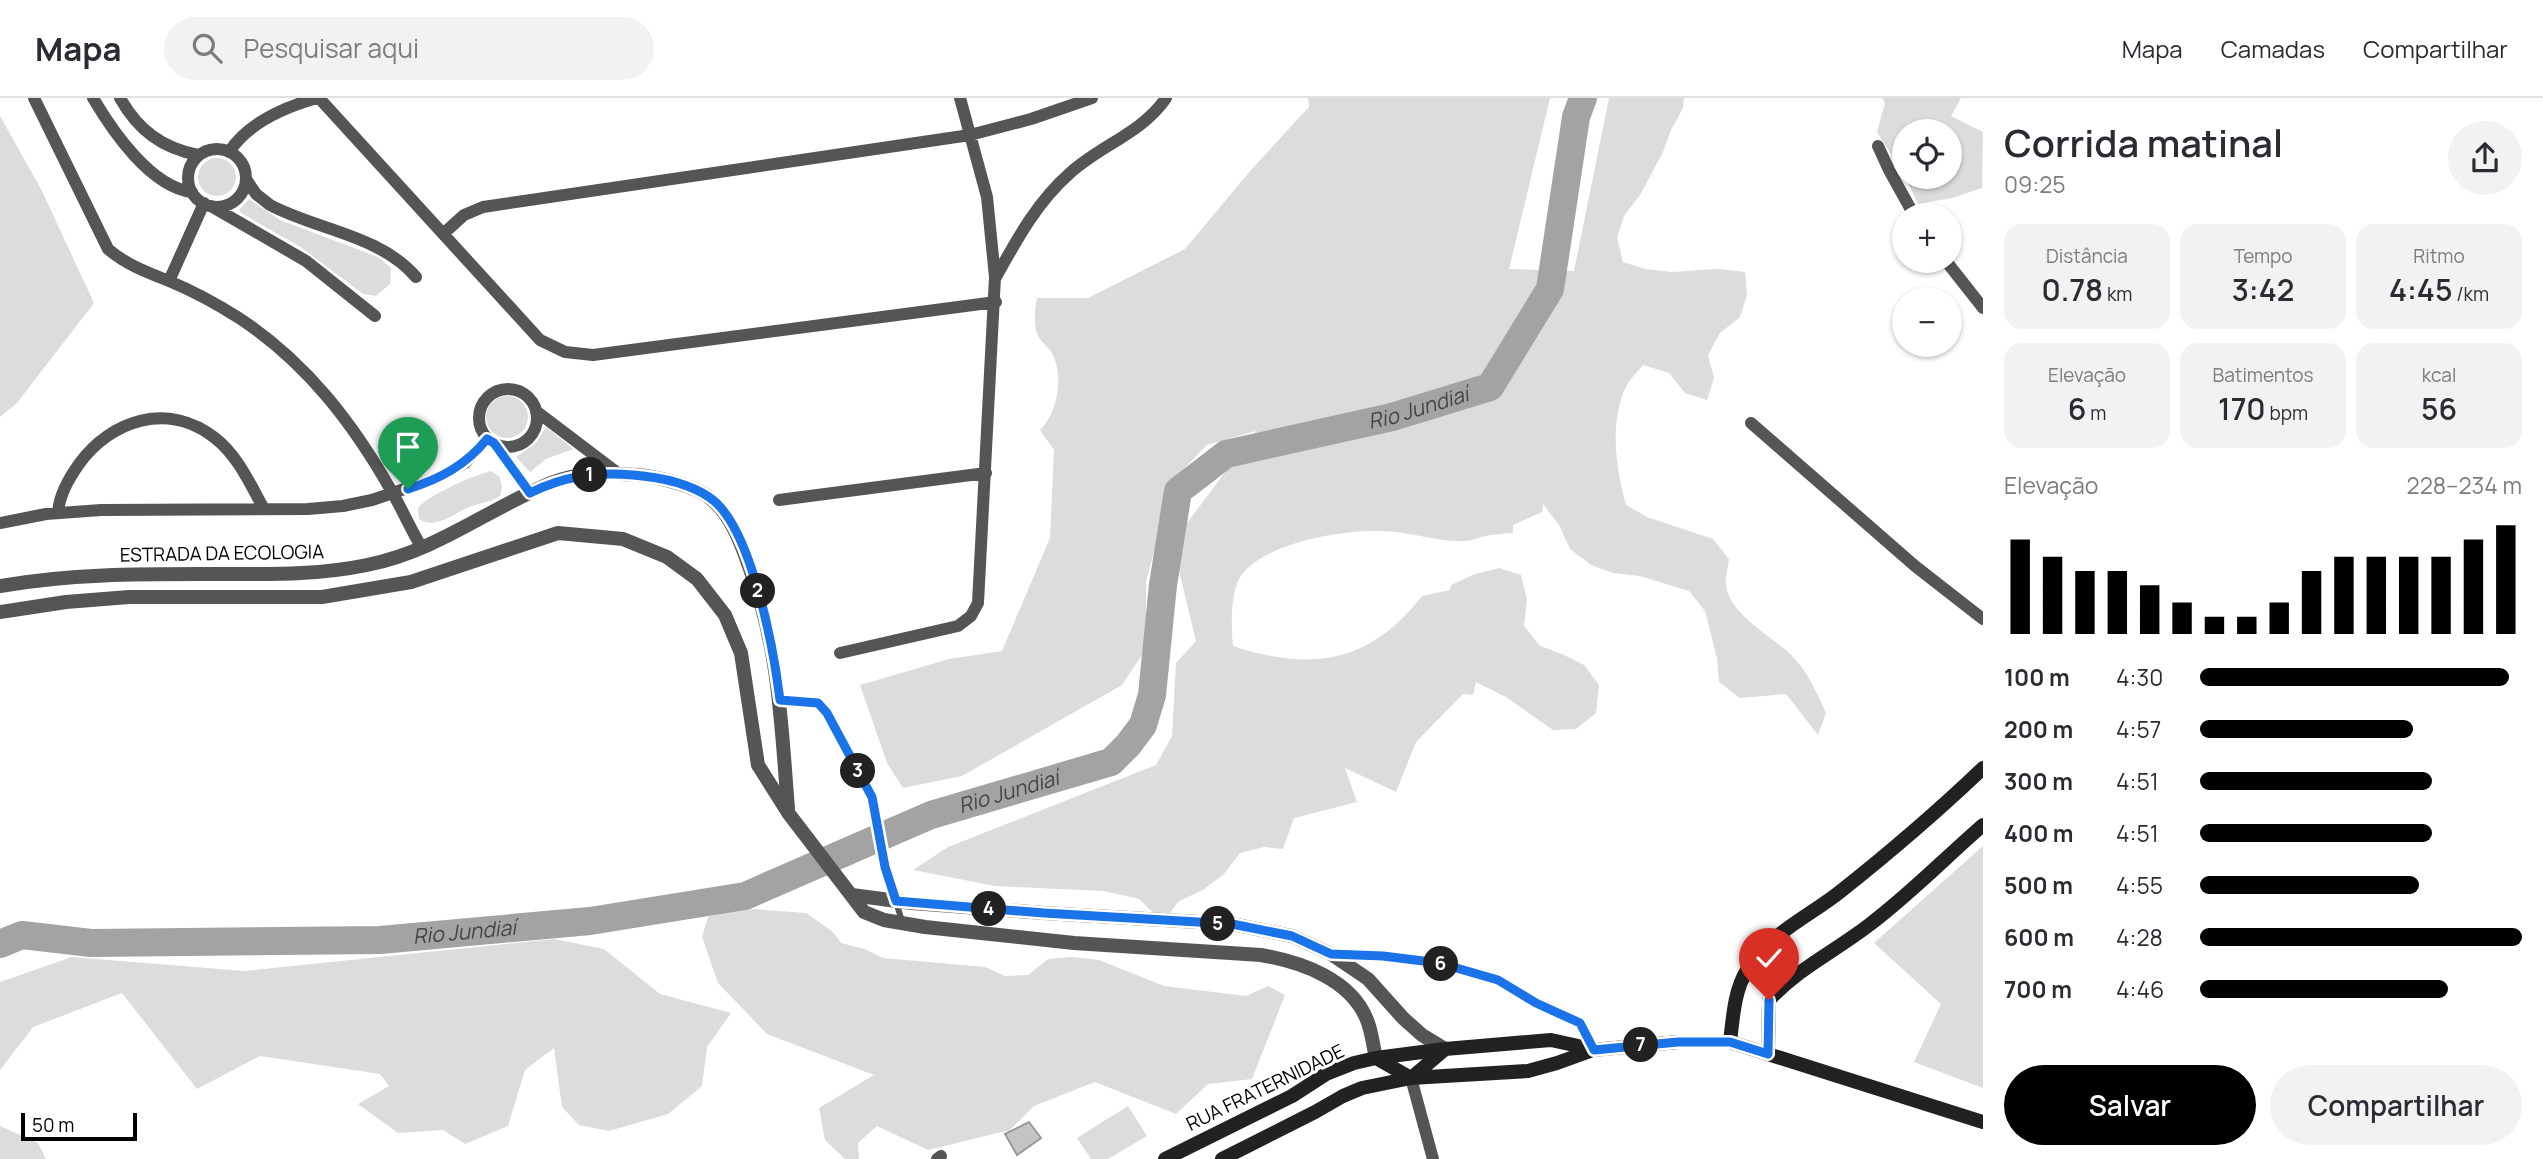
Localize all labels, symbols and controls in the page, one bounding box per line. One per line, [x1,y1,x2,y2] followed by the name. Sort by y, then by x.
[164,17,654,80] search box
[35,26,122,71] text: Mapa
[188,29,226,67] icon: search
[244,30,419,66] text: Pesquisar aqui
[2122,32,2183,65] text: Mapa
[2221,32,2325,65] text: Camadas
[2363,32,2508,65] text: Compartilhar
[2004,116,2283,168] text: Corrida matinal
[1892,119,1962,357] map controls
[1892,119,1962,189] button: locate
[2448,121,2522,195] button: share
[2004,168,2066,200] text: 09:25
[1892,203,1962,273] button: +
[2046,243,2128,269] text: Distância
[2233,243,2293,269] text: Tempo
[2413,243,2465,269] text: Ritmo
[2042,269,2103,310] text: 0.78
[2232,269,2294,310] text: 3:42
[2389,269,2452,310] text: 4:45
[2103,281,2132,307] text: km
[2452,281,2489,307] text: /km
[1892,287,1962,357] button: −
[2048,362,2126,388] text: Elevação
[2213,362,2313,388] text: Batimentos
[2422,362,2456,388] text: kcal
[1365,378,1476,435] water label: Rio Jundiaí
[2068,388,2086,429] text: 6
[2218,388,2266,429] text: 170
[2421,388,2457,429] text: 56
[2086,400,2106,426] text: m
[2266,400,2308,426] text: bpm
[378,417,438,489] pin
[389,428,427,466] icon: arrive
[572,458,608,492] pin: 1
[585,461,594,487] text: 1
[2004,469,2098,501] text: Elevação
[2407,469,2522,501] text: 228–234 m
[120,538,324,568] street label: ESTRADA DA ECOLOGIA
[740,574,776,608] pin: 2
[752,577,763,603] text: 2
[2004,661,2070,693] text: 100 m
[2116,661,2163,693] text: 4:30
[2004,713,2073,745] text: 200 m
[2116,713,2161,745] text: 4:57
[840,754,876,788] pin: 3
[852,757,863,783] text: 3
[955,762,1066,819] water label: Rio Jundiaí
[2004,765,2073,797] text: 300 m
[2116,765,2159,797] text: 4:51
[2004,817,2074,849] text: 400 m
[2116,817,2159,849] text: 4:51
[2004,869,2073,901] text: 500 m
[2116,869,2163,901] text: 4:55
[972,892,1006,926] pin: 4
[983,895,994,921] text: 4
[1200,906,1236,942] pin: 5
[1212,910,1223,936] text: 5
[412,912,521,950] water label: Rio Jundiaí
[2004,921,2074,953] text: 600 m
[2116,921,2163,953] text: 4:28
[1739,928,1799,1000] pin
[1750,939,1788,977] icon: check
[1424,946,1458,982] pin: 6
[1435,950,1446,976] text: 6
[2004,973,2072,1005] text: 700 m
[2116,973,2164,1005] text: 4:46
[1624,1028,1658,1062] pin: 7
[1635,1031,1646,1057] text: 7
[1182,1037,1348,1137] street label: RUA FRATERNIDADE
[2004,1065,2256,1145] button: Salvar
[2270,1065,2522,1145] button: Compartilhar
[21,1110,136,1142] scale bar
[32,1112,74,1138] text: 50 m

